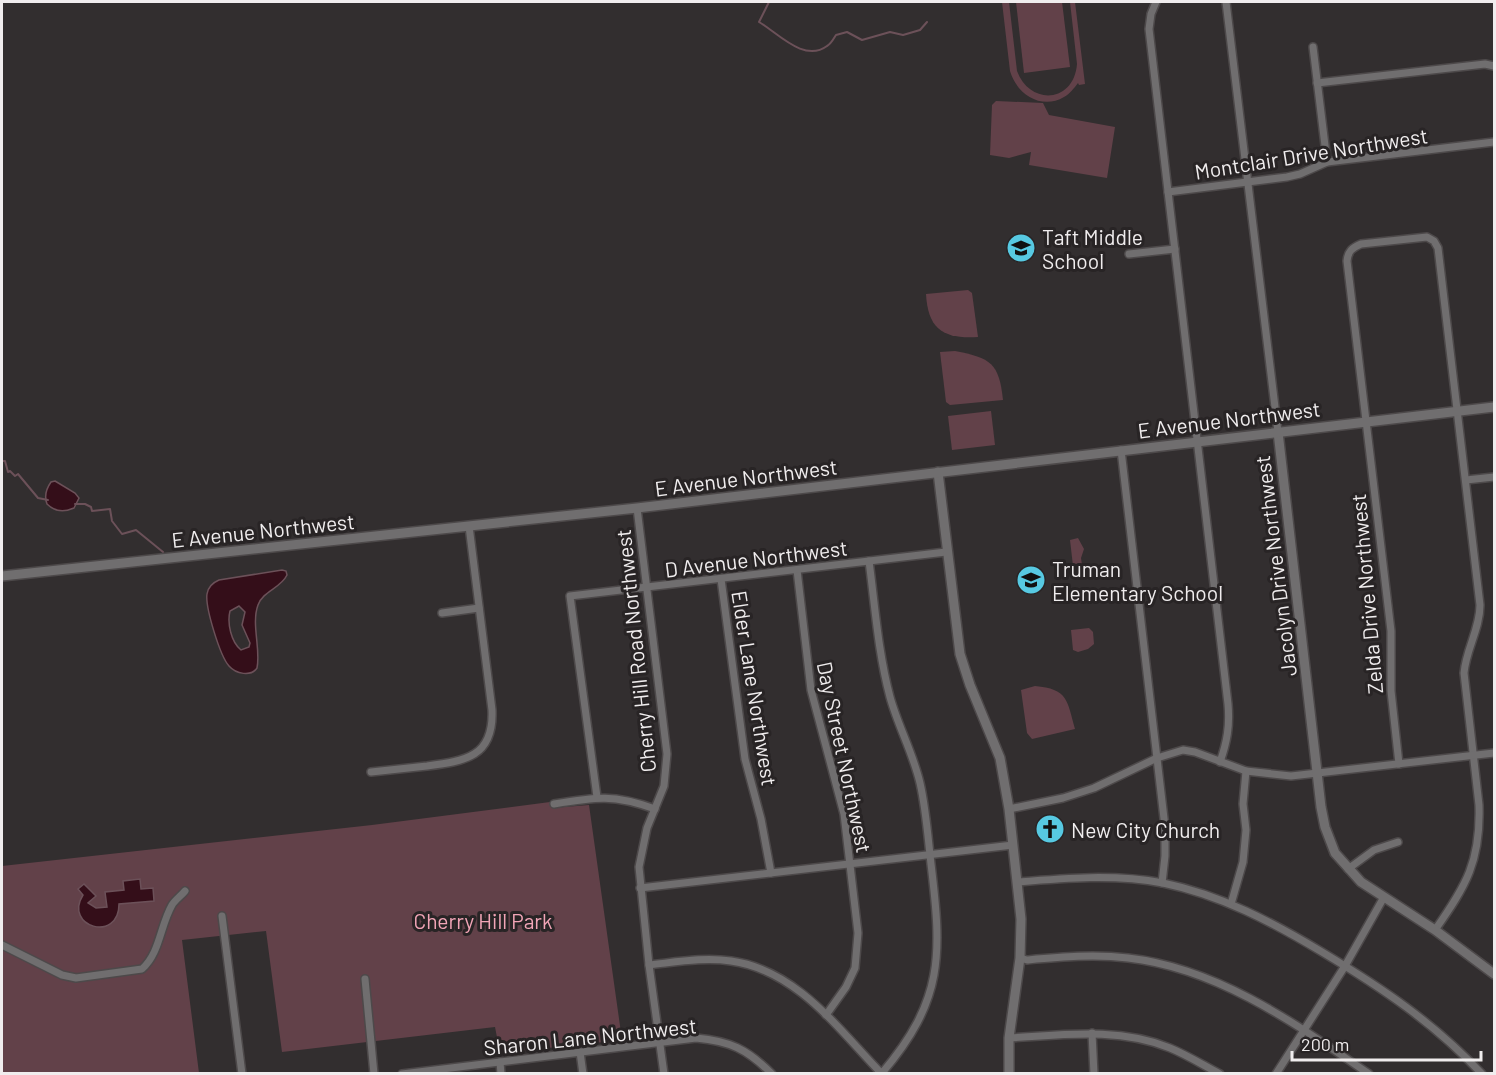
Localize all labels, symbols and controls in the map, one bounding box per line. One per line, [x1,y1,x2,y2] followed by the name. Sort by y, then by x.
[1193,122,1429,184] street label: Montclair Drive Northwest
[1042,224,1143,273] place label: Taft Middle School
[1005,232,1037,264] school or university icon: Taft Middle School
[1136,395,1322,443] street label: E Avenue Northwest
[653,453,839,501] street label: E Avenue Northwest
[1249,454,1301,678] street label: Jacolyn Drive Northwest
[1345,493,1387,695] street label: Zelda Drive Northwest
[170,508,356,552] street label: E Avenue Northwest
[610,528,660,774] street label: Cherry Hill Road Northwest
[663,534,849,582] street label: D Avenue Northwest
[1052,556,1223,605] place label: Truman Elementary School
[1015,564,1047,596] school or university icon: Truman Elementary School
[727,589,783,787] street label: Elder Lane Northwest
[813,659,877,855] street label: Day Street Northwest
[1034,813,1066,845] church icon: New City Church
[1071,817,1220,842] place label: New City Church
[413,908,553,933] park label: Cherry Hill Park
[482,1012,698,1060] street label: Sharon Lane Northwest
[1292,1024,1481,1062] scale bar
[1301,1033,1349,1055] text: 200 m

